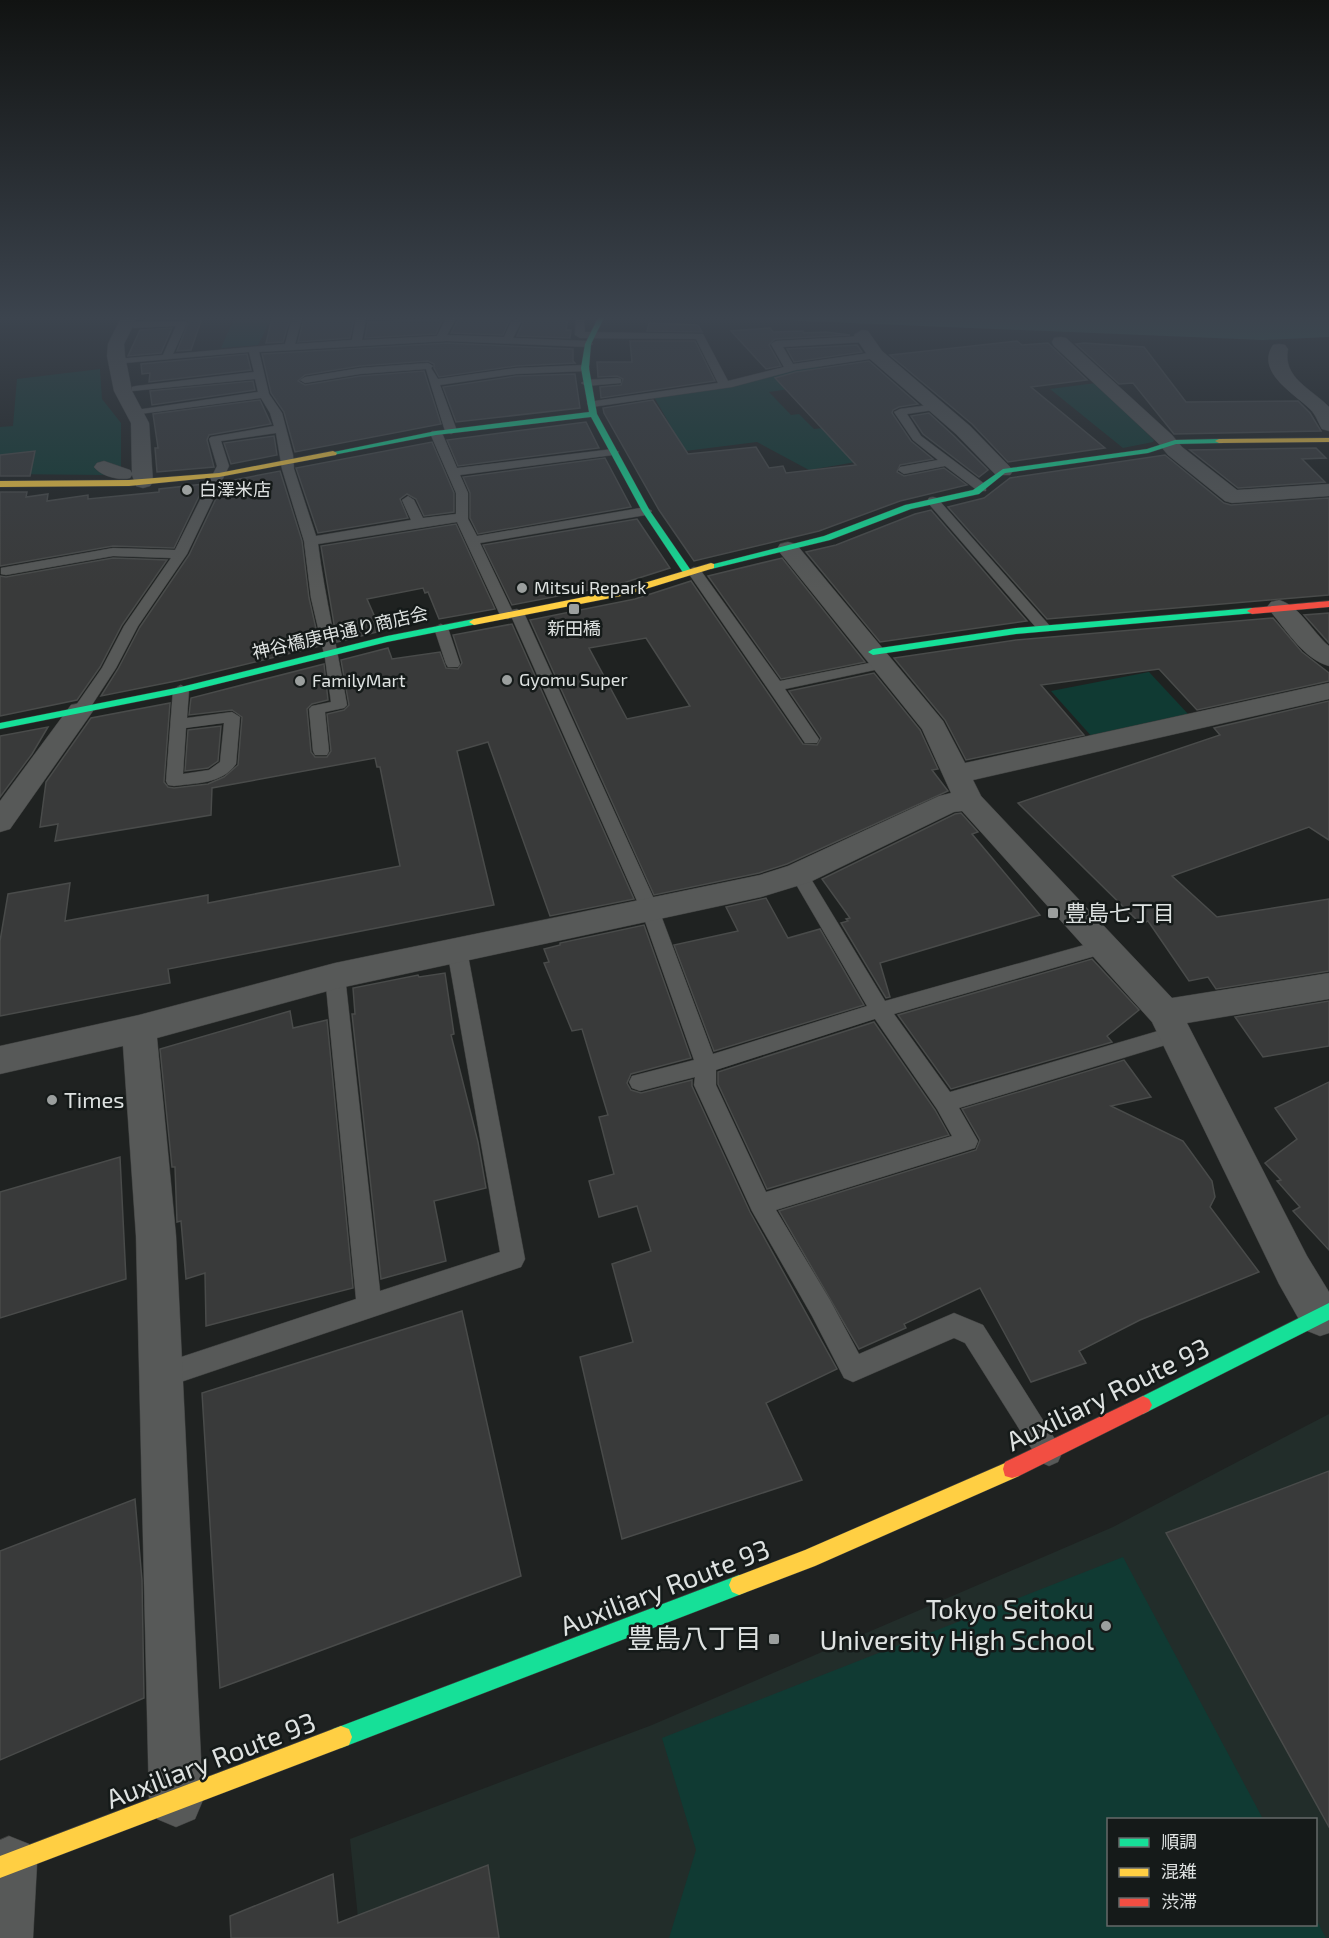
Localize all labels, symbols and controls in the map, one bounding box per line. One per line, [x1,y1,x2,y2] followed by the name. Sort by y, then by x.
[199,478,271,500] place label: 白澤米店
[180,483,194,497] marker: 白澤米店
[534,576,646,598] place label: Mitsui Repark
[515,581,529,595] marker: Mitsui Repark
[250,601,430,663] street label: 神谷橋庚申通り商店会
[567,602,581,616] marker: 新田橋
[547,617,601,639] place label: 新田橋
[519,668,628,690] place label: Gyomu Super
[312,669,406,691] place label: FamilyMart
[500,673,514,687] marker: Gyomu Super
[293,674,307,688] marker: FamilyMart
[1065,899,1175,925] place label: 豊島七丁目
[1046,906,1060,920] marker: 豊島七丁目
[64,1086,125,1112] place label: Times
[45,1093,59,1107] marker: Times
[1000,1330,1214,1457] street label: Auxiliary Route 93
[555,1531,774,1642] street label: Auxiliary Route 93
[820,1592,1094,1656] place label: Tokyo Seitoku University High School
[1099,1619,1113,1633] marker: Tokyo Seitoku University High School
[627,1621,762,1653] place label: 豊島八丁目
[767,1632,781,1646] marker: 豊島八丁目
[101,1704,320,1815] street label: Auxiliary Route 93
[1107,1818,1317,1926] legend
[1161,1830,1197,1852] text: 順調
[1161,1860,1197,1882] text: 混雑
[1161,1890,1197,1912] text: 渋滞

